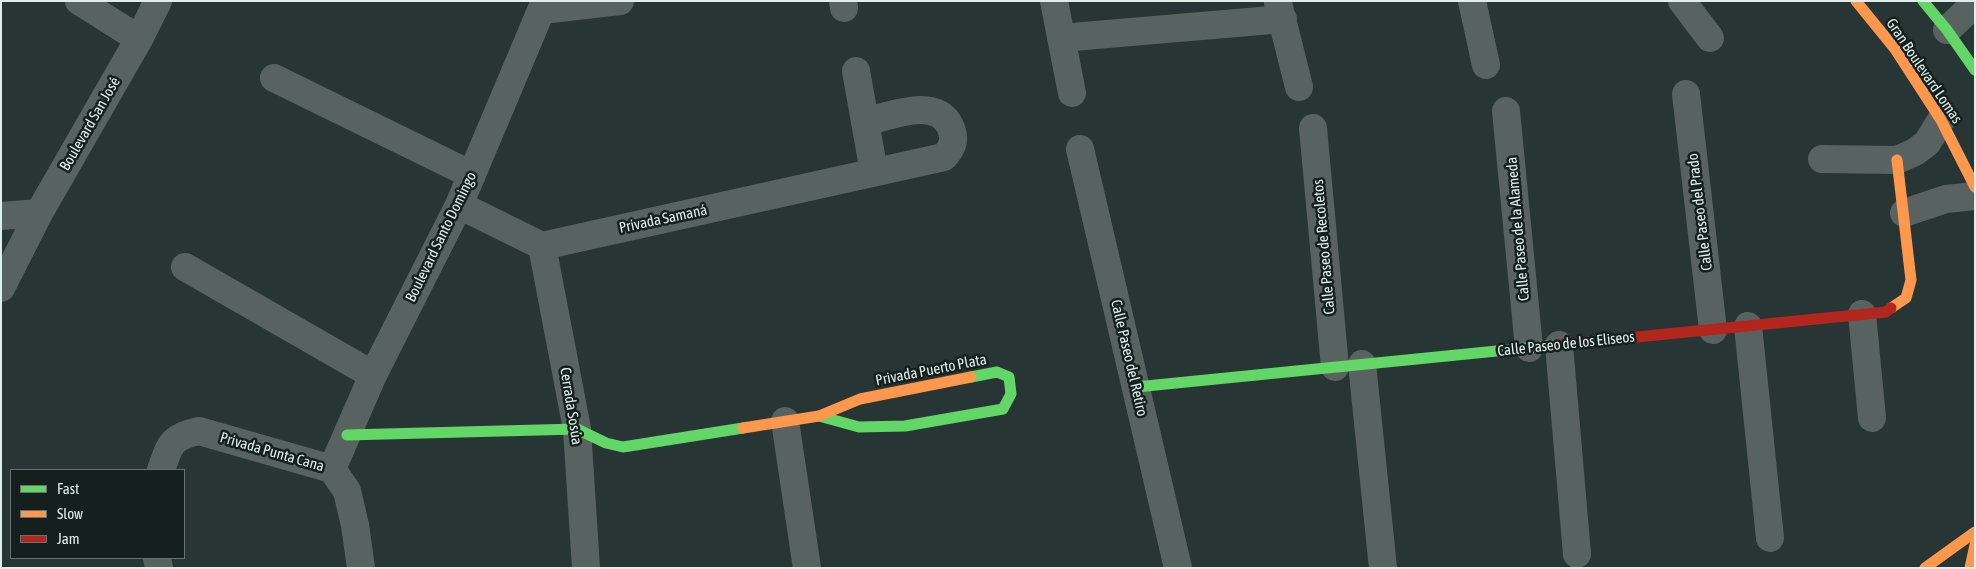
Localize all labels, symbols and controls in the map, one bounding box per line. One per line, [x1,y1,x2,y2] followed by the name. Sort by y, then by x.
[1882,15,1966,127] street label: Gran Boulevard Lomas
[56,74,124,174] street label: Boulevard San José
[1684,152,1716,272] street label: Calle Paseo del Prado
[1503,156,1533,302] street label: Calle Paseo de la Alameda
[402,169,480,305] street label: Boulevard Santo Domingo
[1309,179,1339,315] street label: Calle Paseo de Recoletos
[617,201,709,237] street label: Privada Samaná
[1107,298,1151,418] street label: Calle Paseo del Retiro
[1496,328,1636,360] street label: Calle Paseo de los Eliseos
[874,350,988,390] street label: Privada Puerto Plata
[556,366,586,446] street label: Cerrada Sosúa
[218,429,326,475] street label: Privada Punta Cana
[10,469,185,559] legend
[57,480,79,497] text: Fast
[57,505,83,522] text: Slow
[57,530,80,547] text: Jam

